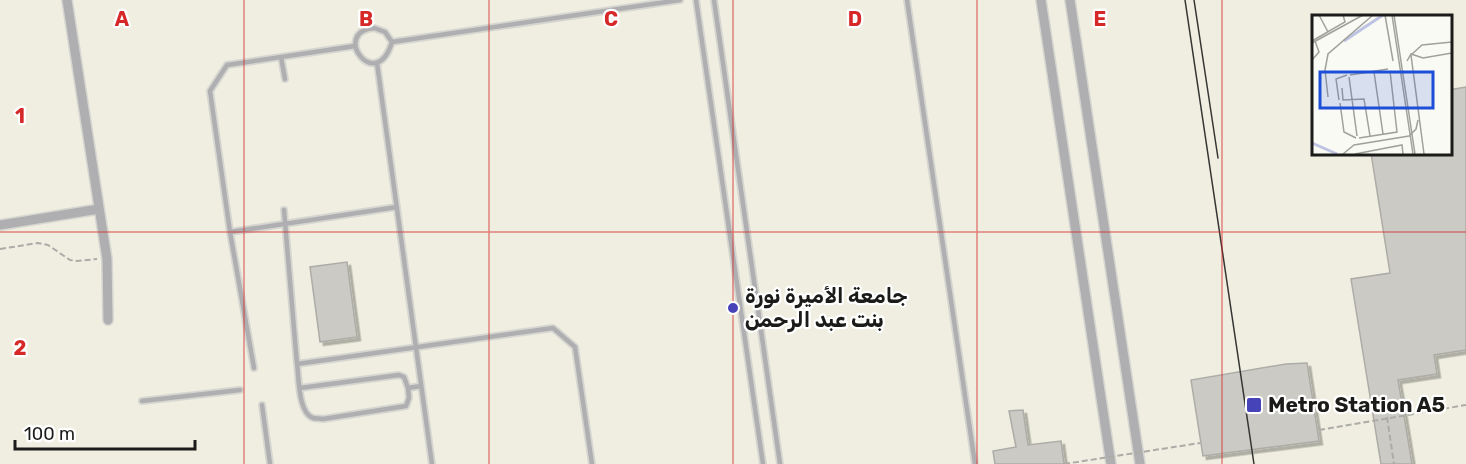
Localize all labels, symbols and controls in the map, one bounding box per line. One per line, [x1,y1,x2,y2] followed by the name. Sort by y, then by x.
[115,7,130,31] text: A
[359,7,373,31] text: B
[604,7,618,31] text: C
[848,7,862,31] text: D
[1094,7,1106,31] text: E
[1312,15,1451,154] inset map
[15,104,25,128] text: 1
[745,283,908,333] place label: جامعة الأميرة نورة بنت عبد الرحمن
[726,301,740,315] marker: جامعة الأميرة نورة بنت عبد الرحمن
[14,336,27,360] text: 2
[1268,392,1445,417] place label: Metro Station A5
[1245,396,1263,414] marker: Metro Station A5
[15,413,195,451] scale bar
[24,423,75,445] text: 100 m

